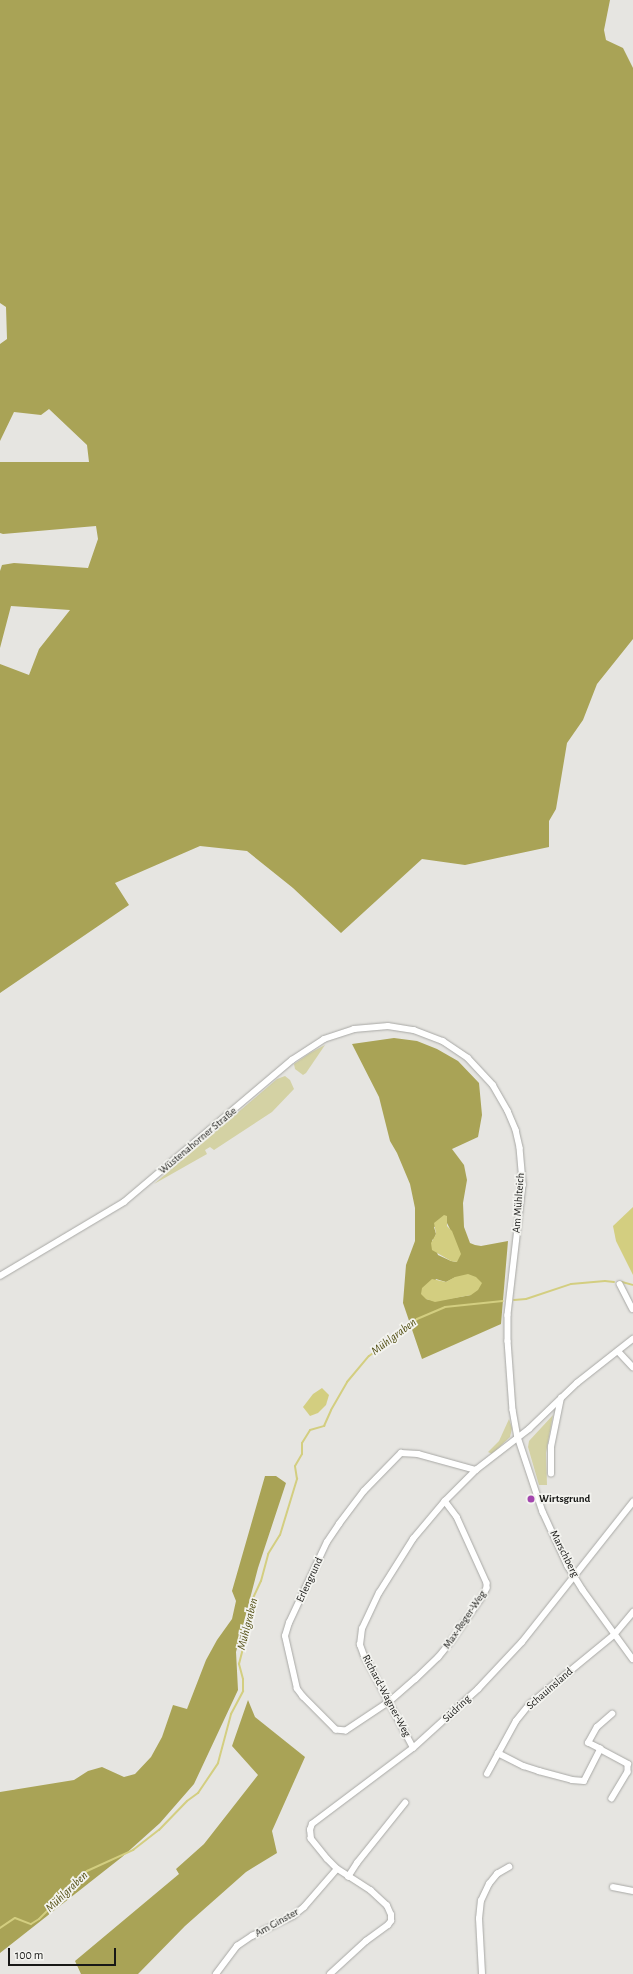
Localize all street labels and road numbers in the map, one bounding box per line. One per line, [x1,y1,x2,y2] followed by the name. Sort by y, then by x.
[157,1105,239,1177] street label: Wüstenahorner Straße
[510,1172,528,1234] street label: Am Mühlteich
[547,1528,581,1580] street label: Marschberg
[294,1555,326,1605] street label: Erlengrund
[441,1588,489,1652] street label: Max-Reger-Weg
[359,1653,413,1739] street label: Richard-Wagner-Weg
[524,1665,576,1713] street label: Schauinsland
[440,1693,474,1725] street label: Südring
[253,1906,301,1940] street label: Am Ginster

